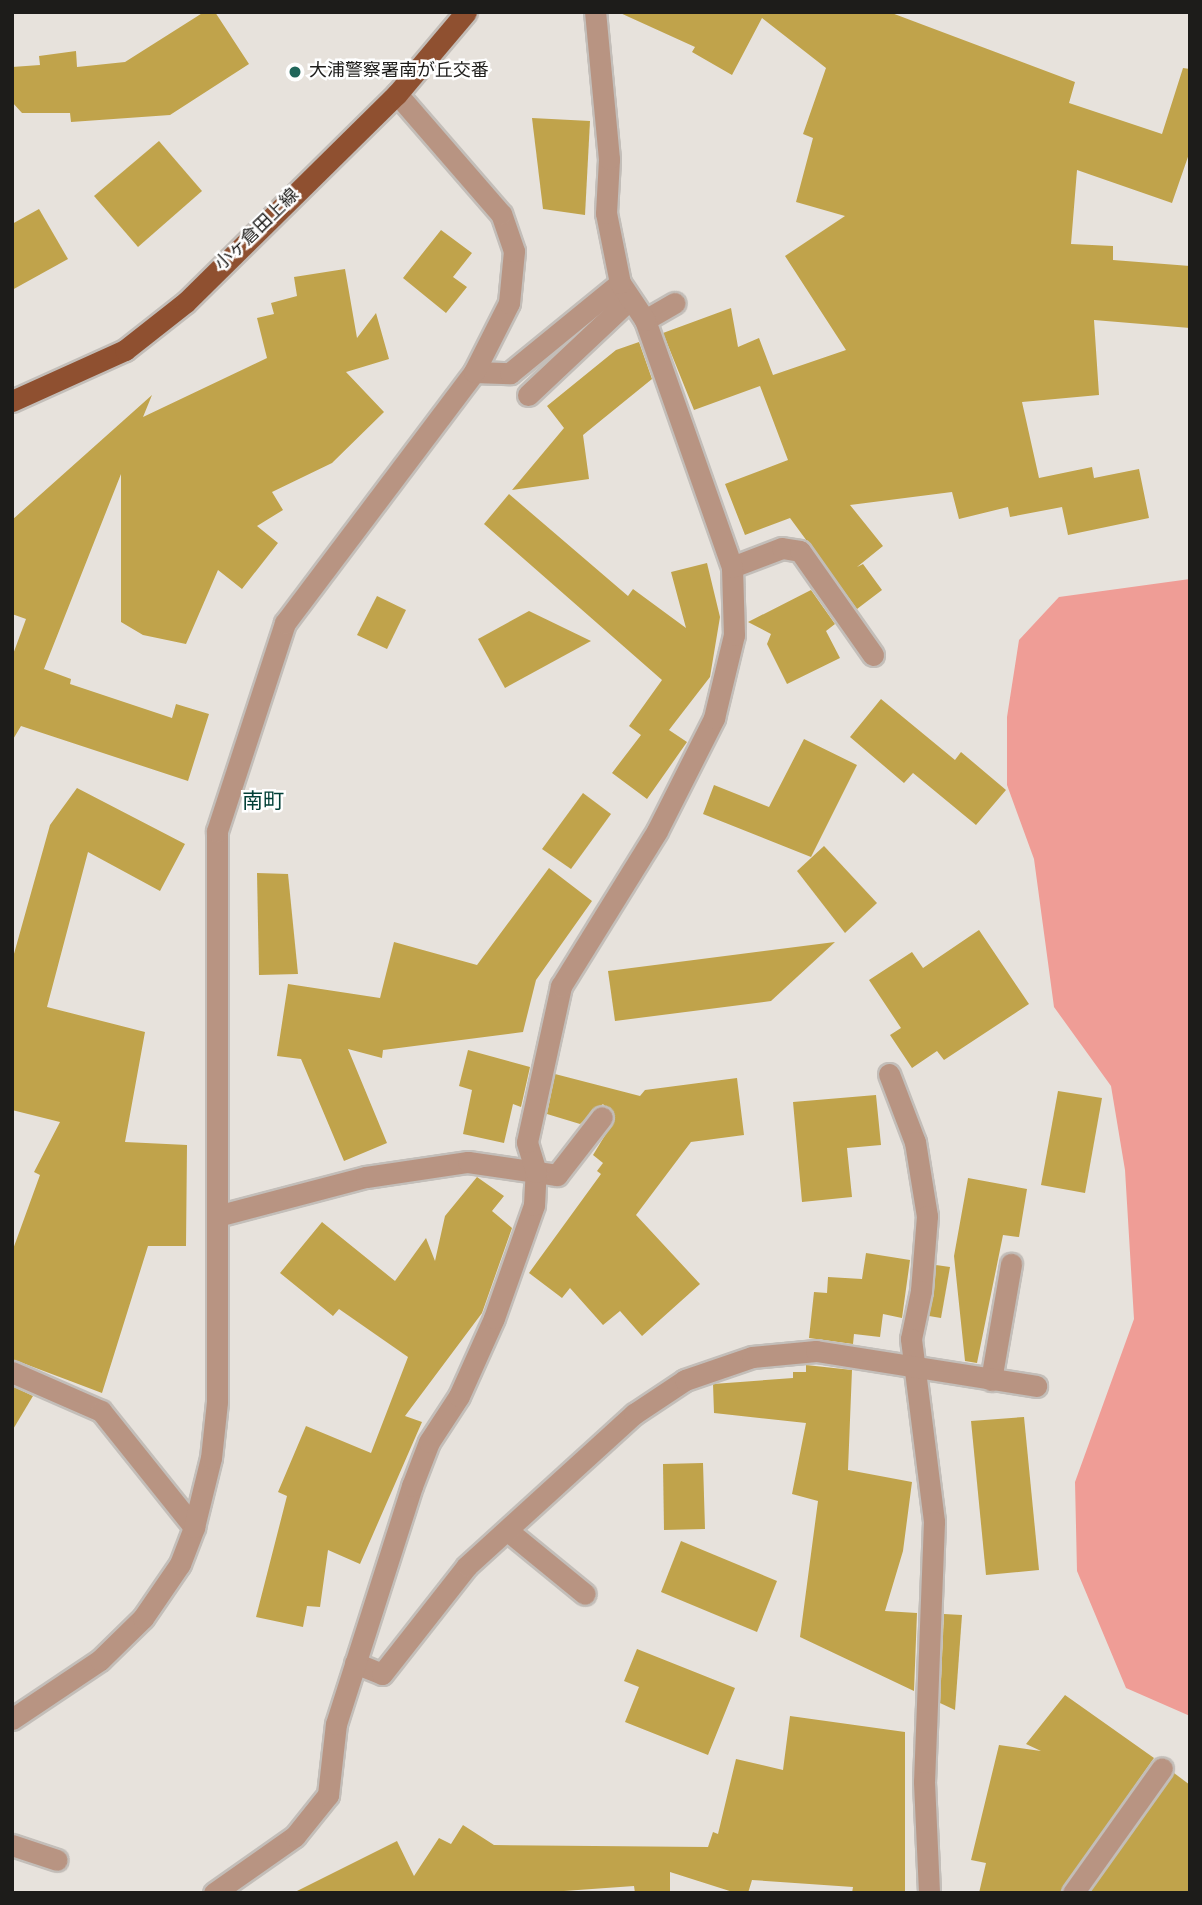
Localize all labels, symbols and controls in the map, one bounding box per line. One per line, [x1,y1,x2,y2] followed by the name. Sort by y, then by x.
[309,61,489,83] place label: 大浦警察署南が丘交番
[287,64,303,80] marker: 大浦警察署南が丘交番
[212,186,304,276] street label: 小ヶ倉田上線
[242,790,284,816] district label: 南町

